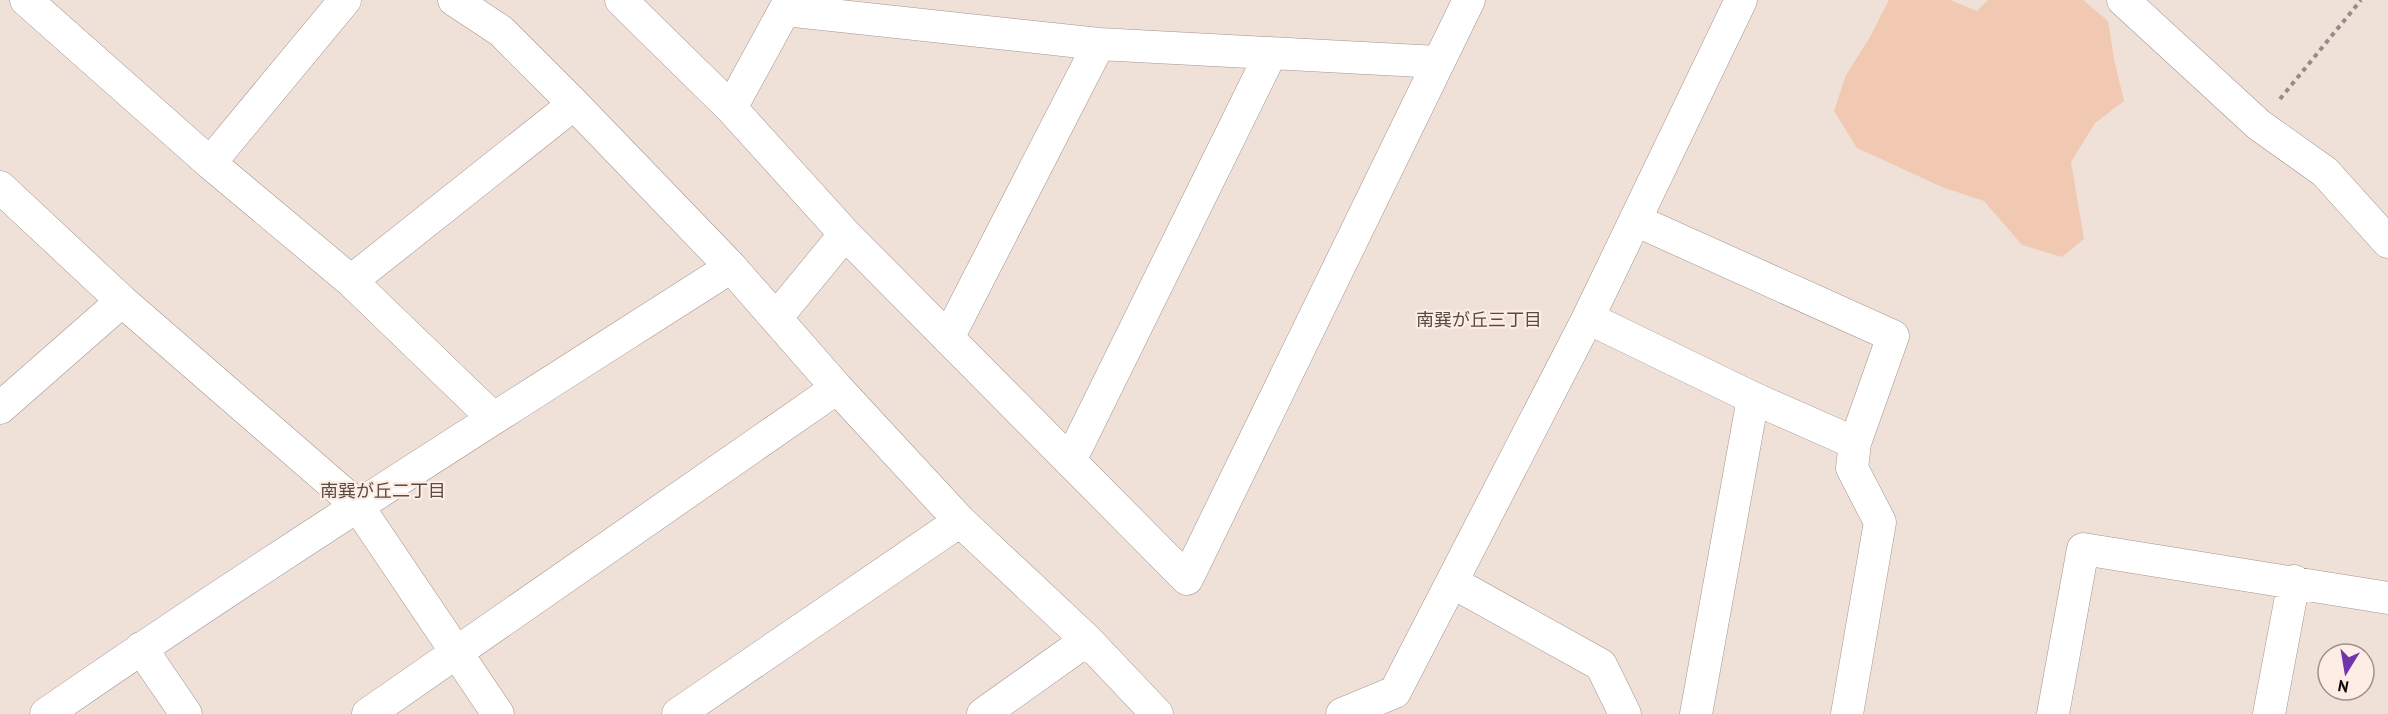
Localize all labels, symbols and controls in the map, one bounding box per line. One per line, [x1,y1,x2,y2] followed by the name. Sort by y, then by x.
[1416,308,1542,331] district label: 南巽が丘三丁目
[320,479,446,502] district label: 南巽が丘二丁目
[2316,642,2376,702] north arrow
[2336,676,2350,698] text: N

